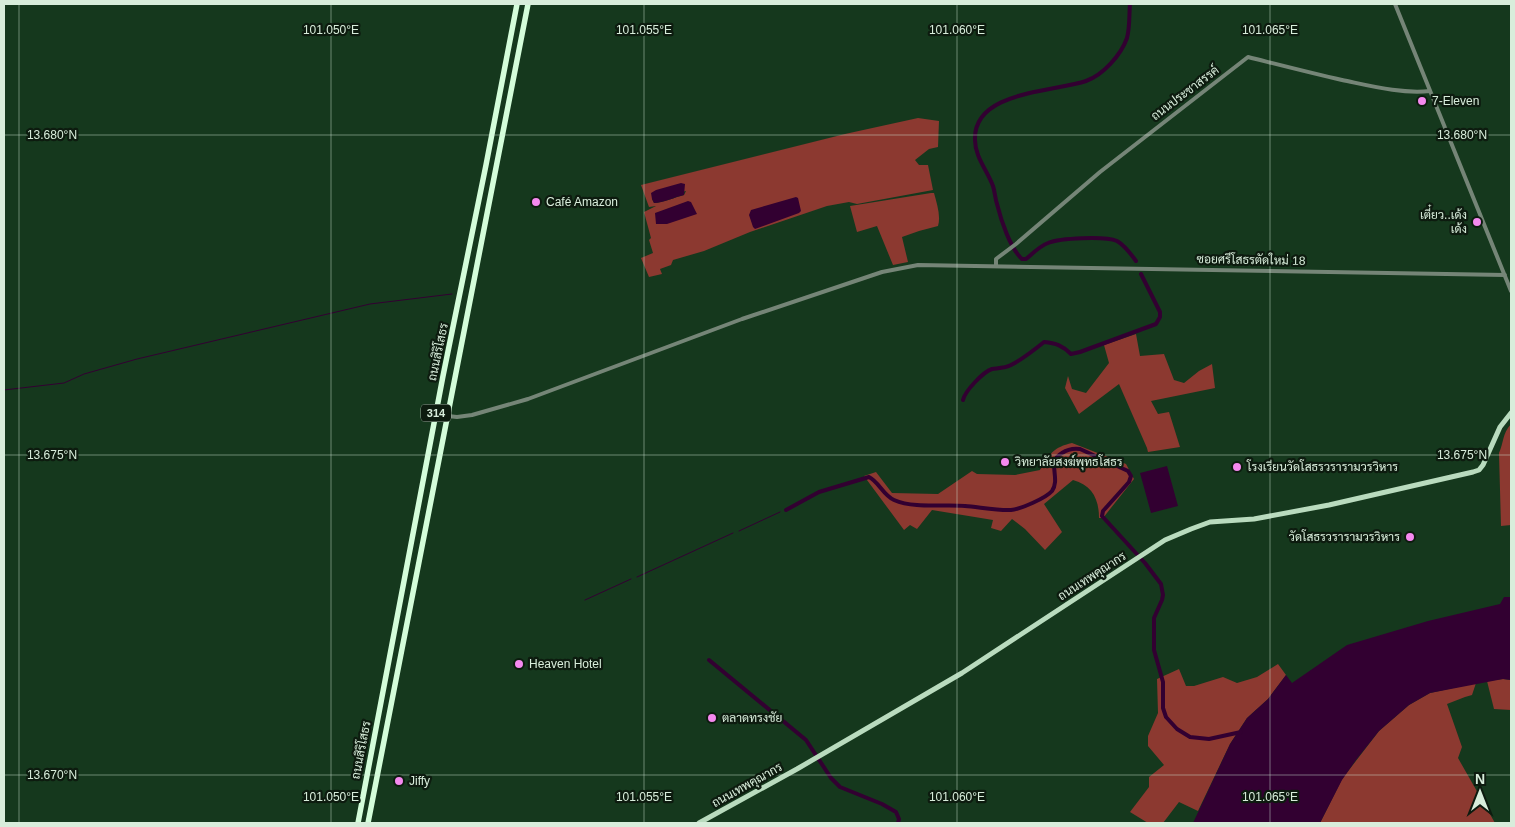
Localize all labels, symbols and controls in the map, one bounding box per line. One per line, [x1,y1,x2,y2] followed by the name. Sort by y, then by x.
[303,23,359,37] text: 101.050°E
[616,23,672,37] text: 101.055°E
[929,23,985,37] text: 101.060°E
[1242,23,1298,37] text: 101.065°E
[1148,62,1222,123] street label: ถนนประชาสรรค์
[1432,94,1479,108] place label: 7-Eleven
[1416,95,1428,107] marker: 7-Eleven
[27,128,77,142] text: 13.680°N
[1437,128,1487,142] text: 13.680°N
[546,195,618,209] place label: Café Amazon
[530,196,542,208] marker: Café Amazon
[1420,204,1467,236] place label: เตี๋ยว..เด้ง เด้ง
[1471,216,1483,228] marker: เตี๋ยว..เด้ง เด้ง
[1197,251,1306,268] street label: ซอยศรีโสธรตัดใหม่ 18
[424,321,451,382] street label: ถนนสิริโสธร
[421,404,451,422] road number: 314
[27,448,77,462] text: 13.675°N
[1437,448,1487,462] text: 13.675°N
[1014,454,1123,471] place label: วิทยาลัยสงฆ์พุทธโสธร
[999,456,1011,468] marker: วิทยาลัยสงฆ์พุทธโสธร
[1246,459,1398,474] place label: โรงเรียนวัดโสธรวรารามวรวิหาร
[1231,461,1243,473] marker: โรงเรียนวัดโสธรวรารามวรวิหาร
[1289,529,1400,544] place label: วัดโสธรวรารามวรวิหาร
[1404,531,1416,543] marker: วัดโสธรวรารามวรวิหาร
[1055,549,1130,605] street label: ถนนเทพคุณากร
[529,657,602,671] place label: Heaven Hotel
[513,658,525,670] marker: Heaven Hotel
[722,711,782,725] place label: ตลาดทรงชัย
[706,712,718,724] marker: ตลาดทรงชัย
[348,719,374,780] street label: ถนนสิริโสธร
[709,760,786,812] street label: ถนนเทพคุณากร
[1455,767,1505,817] north arrow
[27,768,77,782] text: 13.670°N
[1475,771,1485,787] text: N
[409,774,430,788] place label: Jiffy
[393,775,405,787] marker: Jiffy
[303,790,359,804] text: 101.050°E
[616,790,672,804] text: 101.055°E
[929,790,985,804] text: 101.060°E
[1242,790,1298,804] text: 101.065°E

